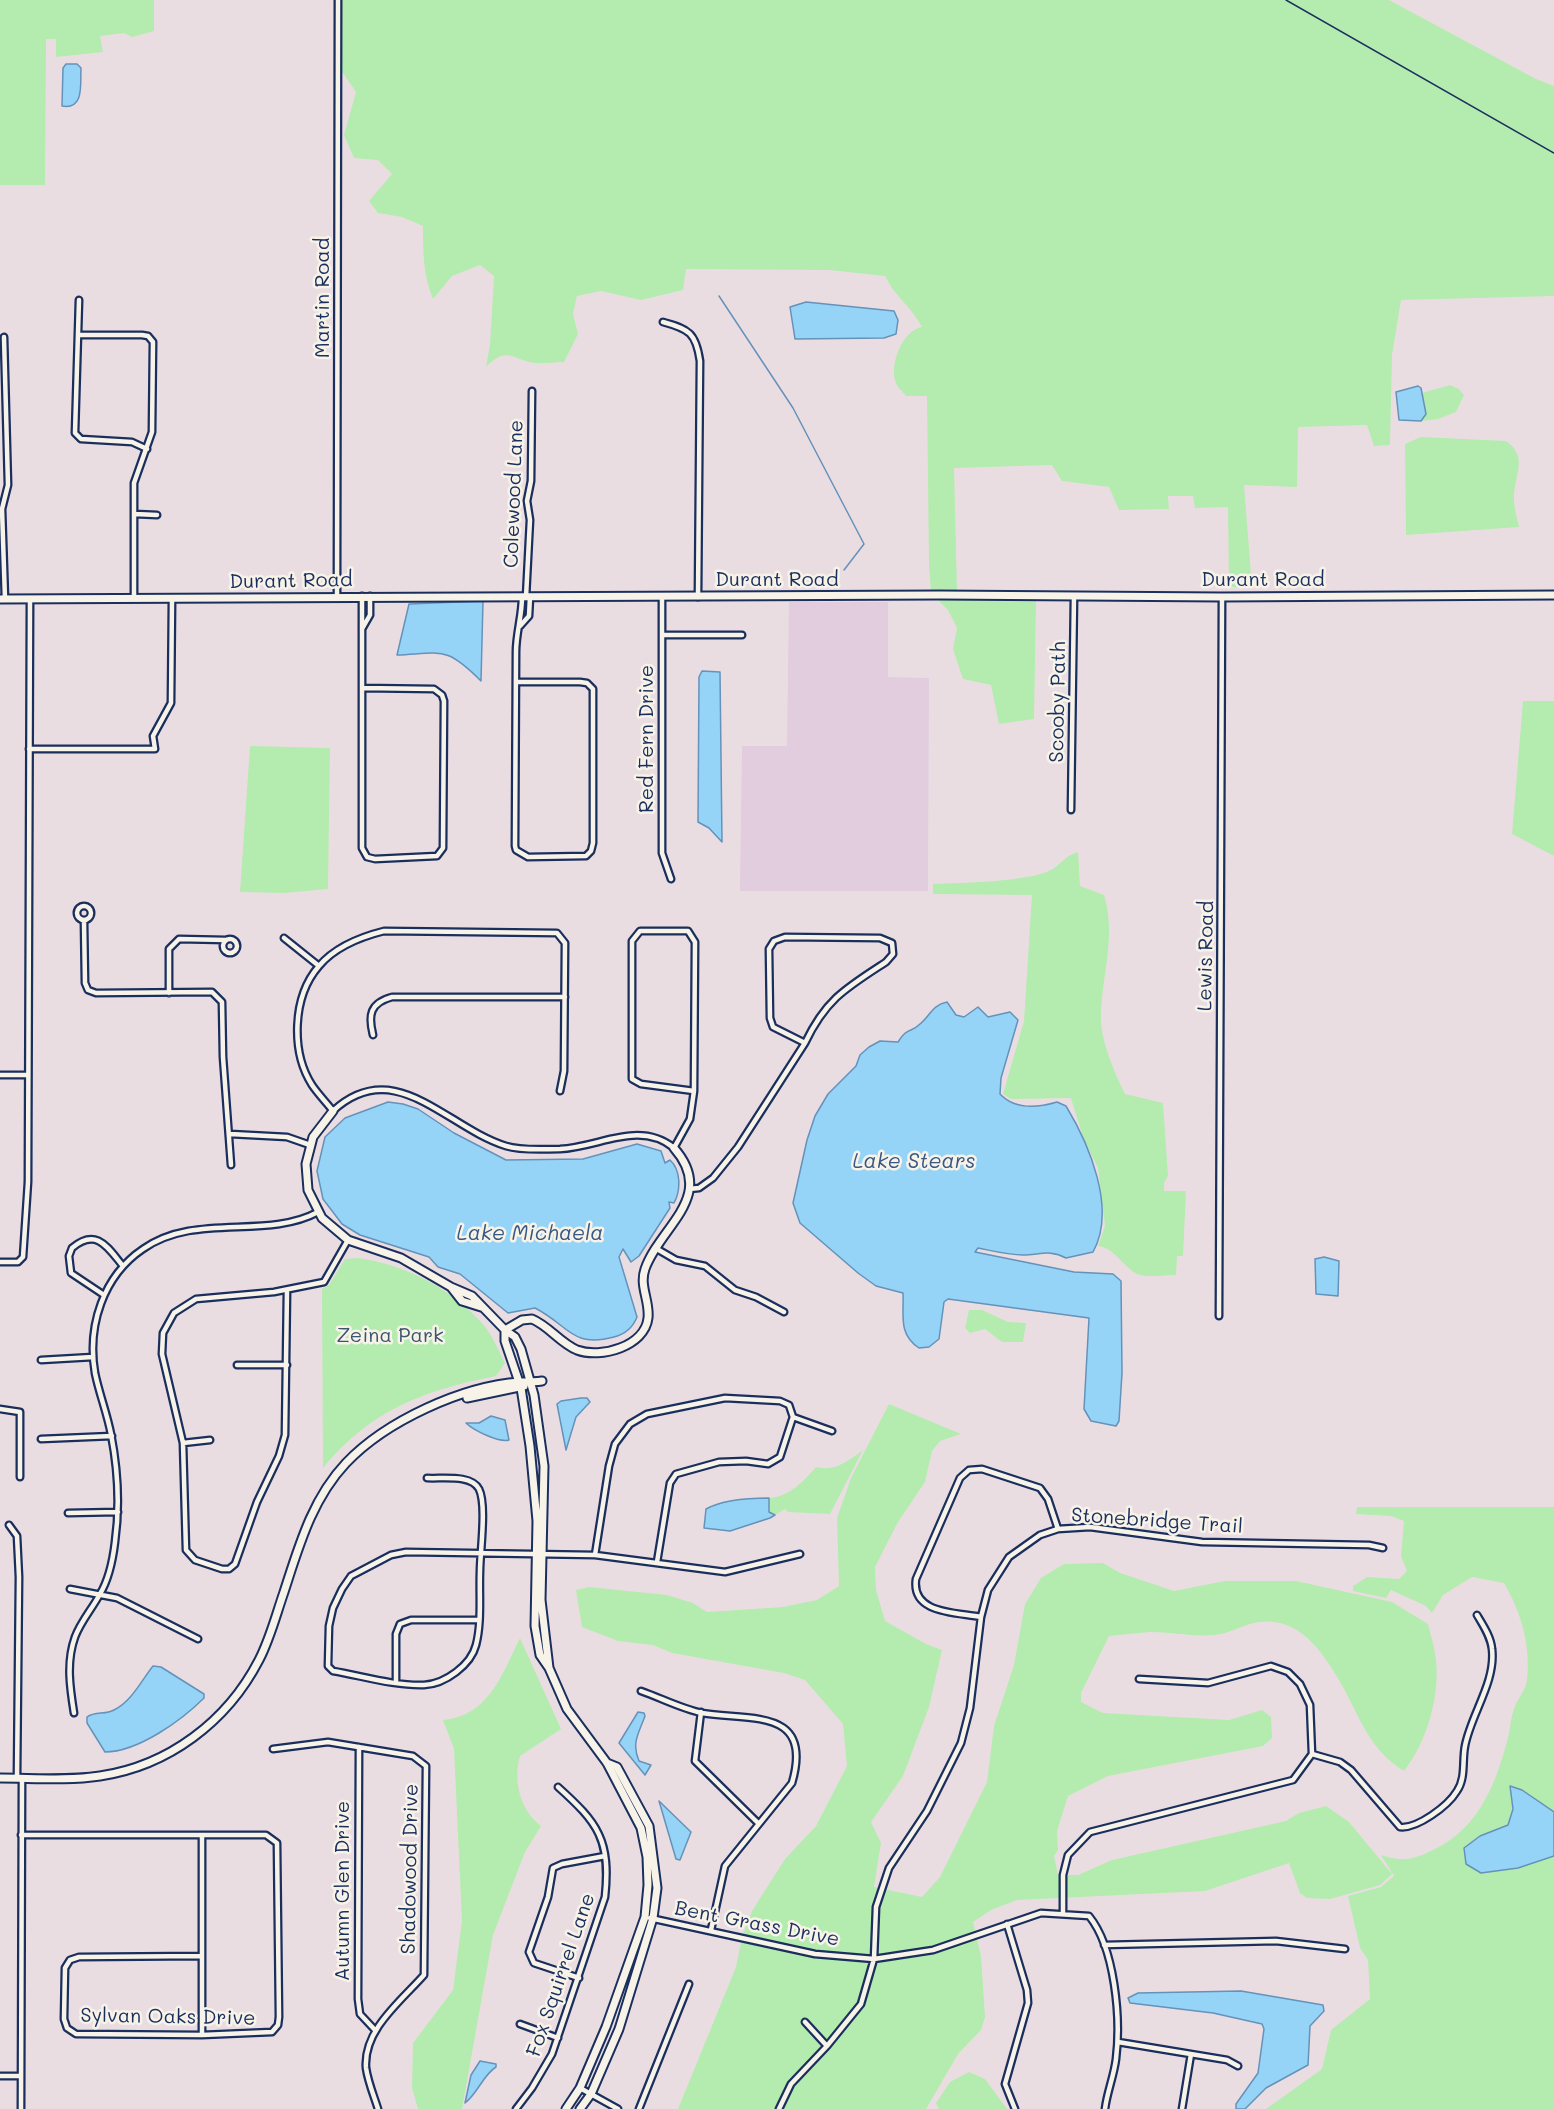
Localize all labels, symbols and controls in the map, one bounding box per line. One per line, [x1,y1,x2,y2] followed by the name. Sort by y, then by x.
[311,238,335,358] street label: Martin Road
[499,419,529,569] street label: Colewood Lane
[229,568,353,594] street label: Durant Road
[715,568,839,592] street label: Durant Road
[1201,568,1325,592] street label: Durant Road
[1045,641,1071,763] street label: Scooby Path
[635,665,659,813] street label: Red Fern Drive
[1193,901,1219,1011] street label: Lewis Road
[853,1149,975,1175] water label: Lake Stears
[457,1221,603,1247] water label: Lake Michaela
[336,1324,444,1348] park label: Zeina Park
[1070,1503,1244,1539] street label: Stonebridge Trail
[397,1783,423,1955] street label: Shadowood Drive
[331,1801,355,1981] street label: Autumn Glen Drive
[522,1890,600,2060] street label: Fox Squirrel Lane
[673,1896,841,1952] street label: Bent Grass Drive
[80,2003,256,2031] street label: Sylvan Oaks Drive

